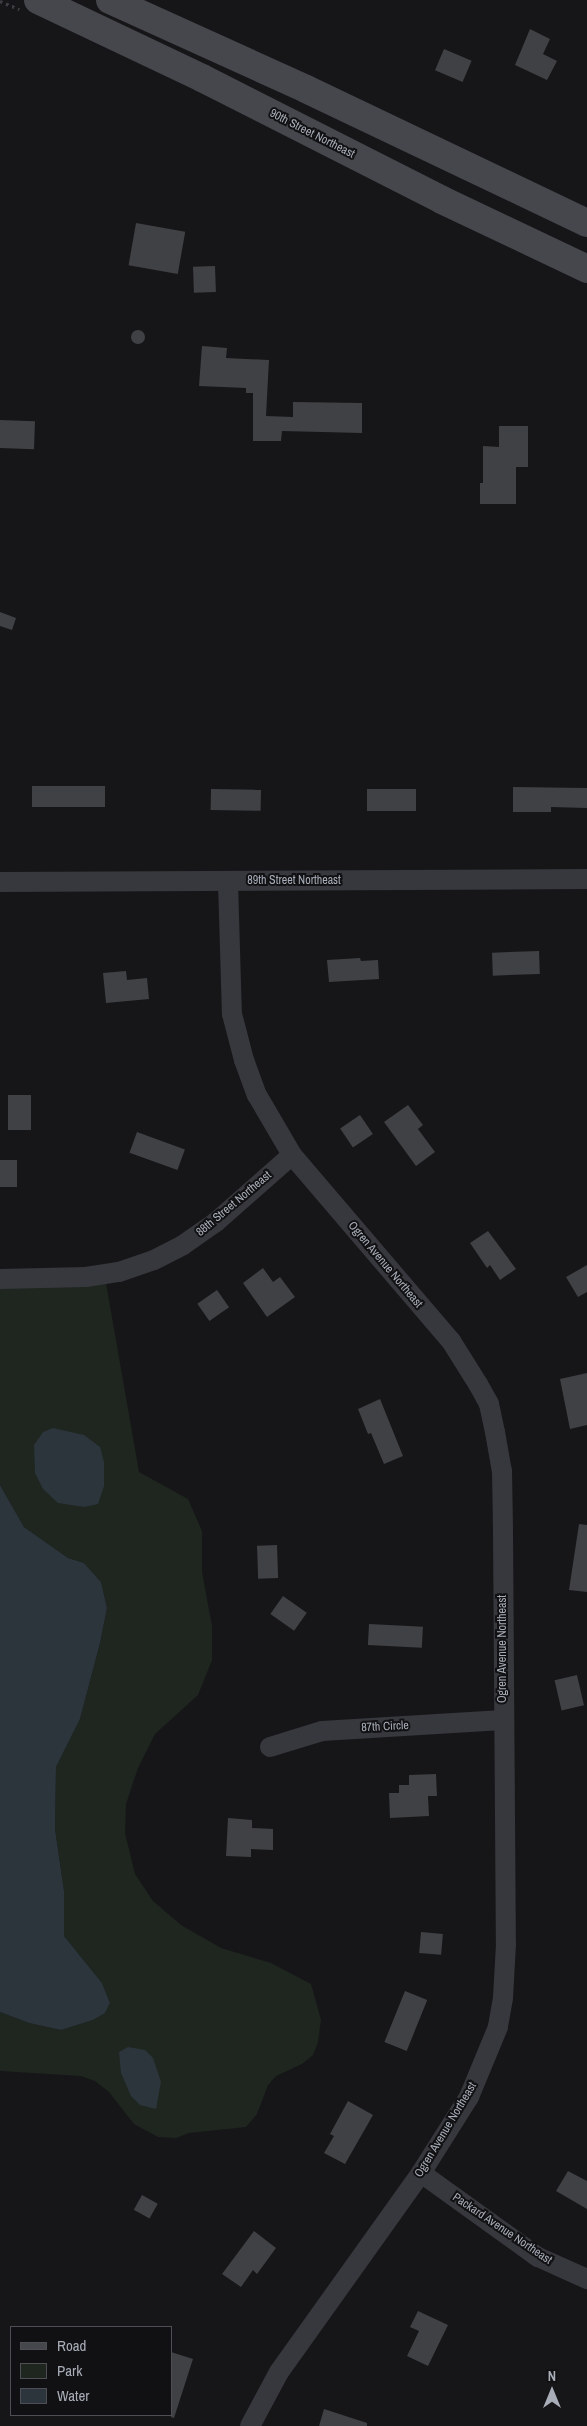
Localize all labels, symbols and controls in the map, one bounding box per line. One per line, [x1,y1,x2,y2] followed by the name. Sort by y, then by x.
[267,106,357,162] street label: 90th Street Northeast
[247,874,341,888] street label: 89th Street Northeast
[194,1168,274,1240] street label: 88th Street Northeast
[345,1219,425,1311] street label: Ogren Avenue Northeast
[496,1595,510,1703] street label: Ogren Avenue Northeast
[361,1719,409,1735] street label: 87th Circle
[412,2080,480,2180] street label: Ogren Avenue Northeast
[449,2190,555,2268] street label: Packard Avenue Northeast
[10,2326,172,2416] legend
[57,2335,86,2356] text: Road
[57,2360,82,2381] text: Park
[527,2366,577,2416] north arrow
[548,2367,556,2385] text: N
[57,2385,89,2406] text: Water

